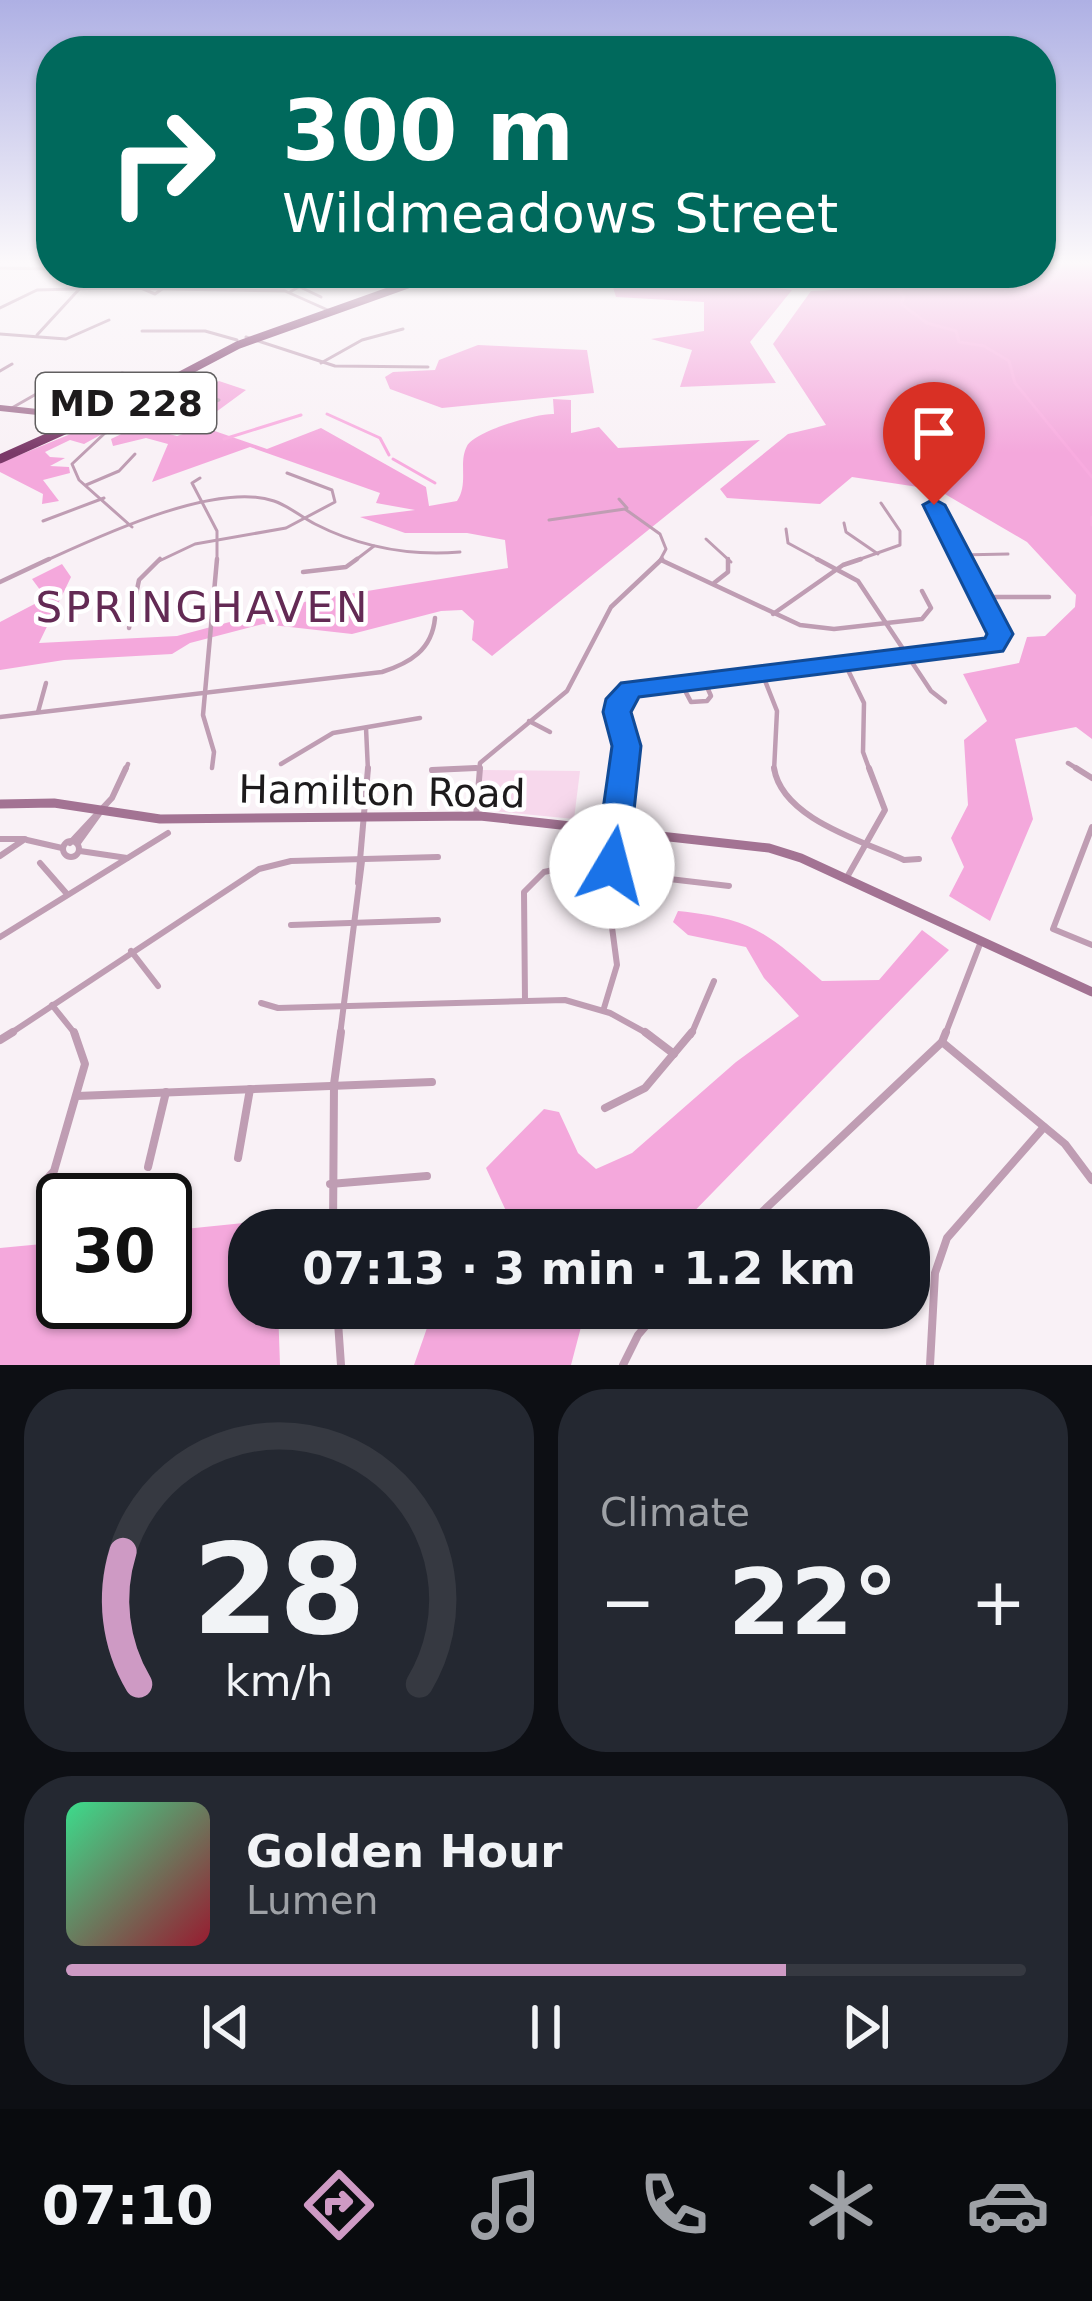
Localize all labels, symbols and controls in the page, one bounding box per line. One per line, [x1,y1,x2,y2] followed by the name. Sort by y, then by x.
[282,82,574,180] text: 300 m
[84,84,240,240] icon: right
[282,182,838,245] text: Wildmeadows Street
[36,373,216,433] road number: MD 228
[883,382,985,505] pin
[901,400,967,466] icon: arrive
[36,583,370,632] district label: SPRINGHAVEN
[238,766,526,817] street label: Hamilton Road
[549,803,675,929] position arrow
[36,1173,192,1329] speed limit sign: 30
[302,1242,856,1295] text: 07:13 · 3 min · 1.2 km
[600,1490,750,1535] text: Climate
[192,1517,366,1662] text: 28
[728,1550,898,1655] text: 22°
[600,1564,655,1641] text: −
[971,1564,1026,1641] text: +
[225,1655,333,1705] text: km/h
[246,1825,563,1878] text: Golden Hour
[246,1878,378,1923] text: Lumen
[193,1994,259,2060] icon: previous
[513,1994,579,2060] icon: pause
[833,1994,899,2060] icon: next
[297,2163,381,2247] icon: directions
[464,2163,548,2247] icon: music
[632,2163,716,2247] icon: phone
[799,2163,883,2247] icon: climate
[966,2163,1050,2247] icon: car
[42,2174,214,2237] text: 07:10

